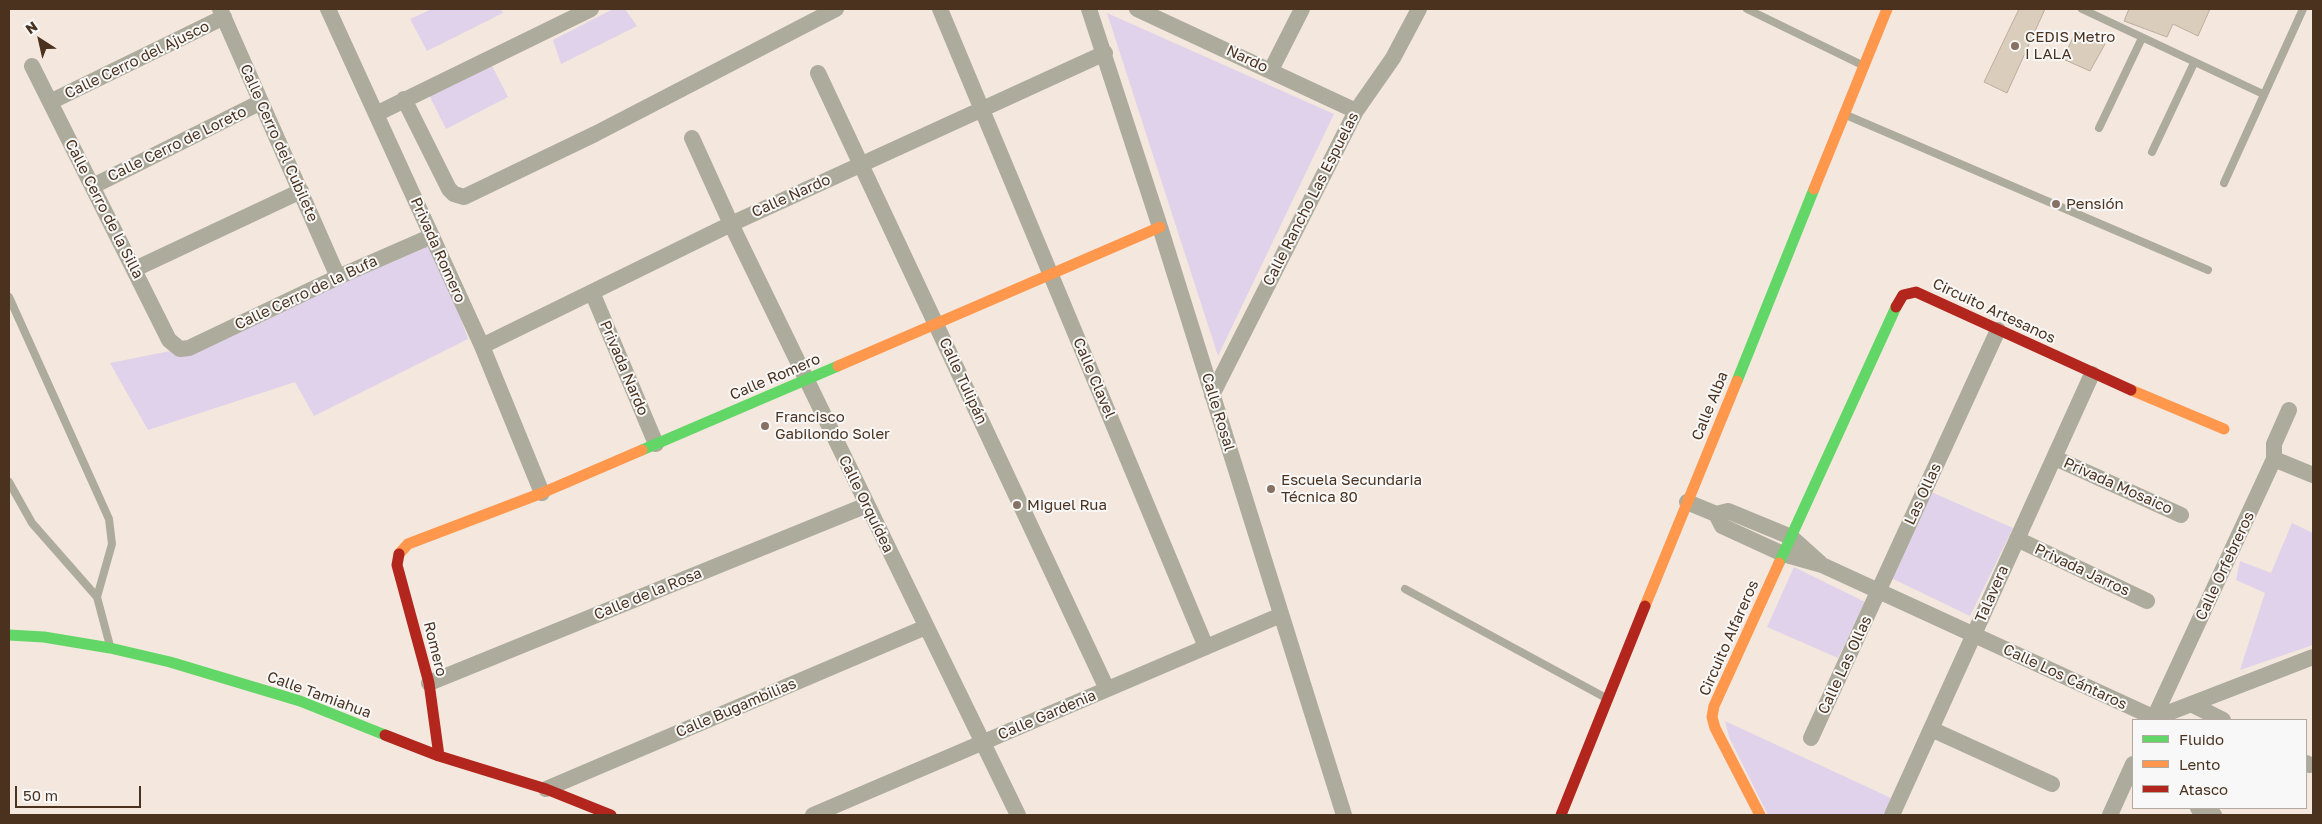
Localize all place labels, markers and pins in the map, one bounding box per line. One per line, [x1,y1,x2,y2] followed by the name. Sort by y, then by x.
[2025,28,2115,63] place label: CEDIS Metro I LALA
[2009,40,2021,52] marker: CEDIS Metro I LALA
[2066,195,2124,213] place label: Pensión
[2050,198,2062,210] marker: Pensión
[775,408,890,443] place label: Francisco Gabilondo Soler
[759,420,771,432] marker: Francisco Gabilondo Soler
[1281,471,1422,506] place label: Escuela Secundaria Técnica 80
[1265,483,1277,495] marker: Escuela Secundaria Técnica 80
[1027,496,1107,514] place label: Miguel Rua
[1011,499,1023,511] marker: Miguel Rua

